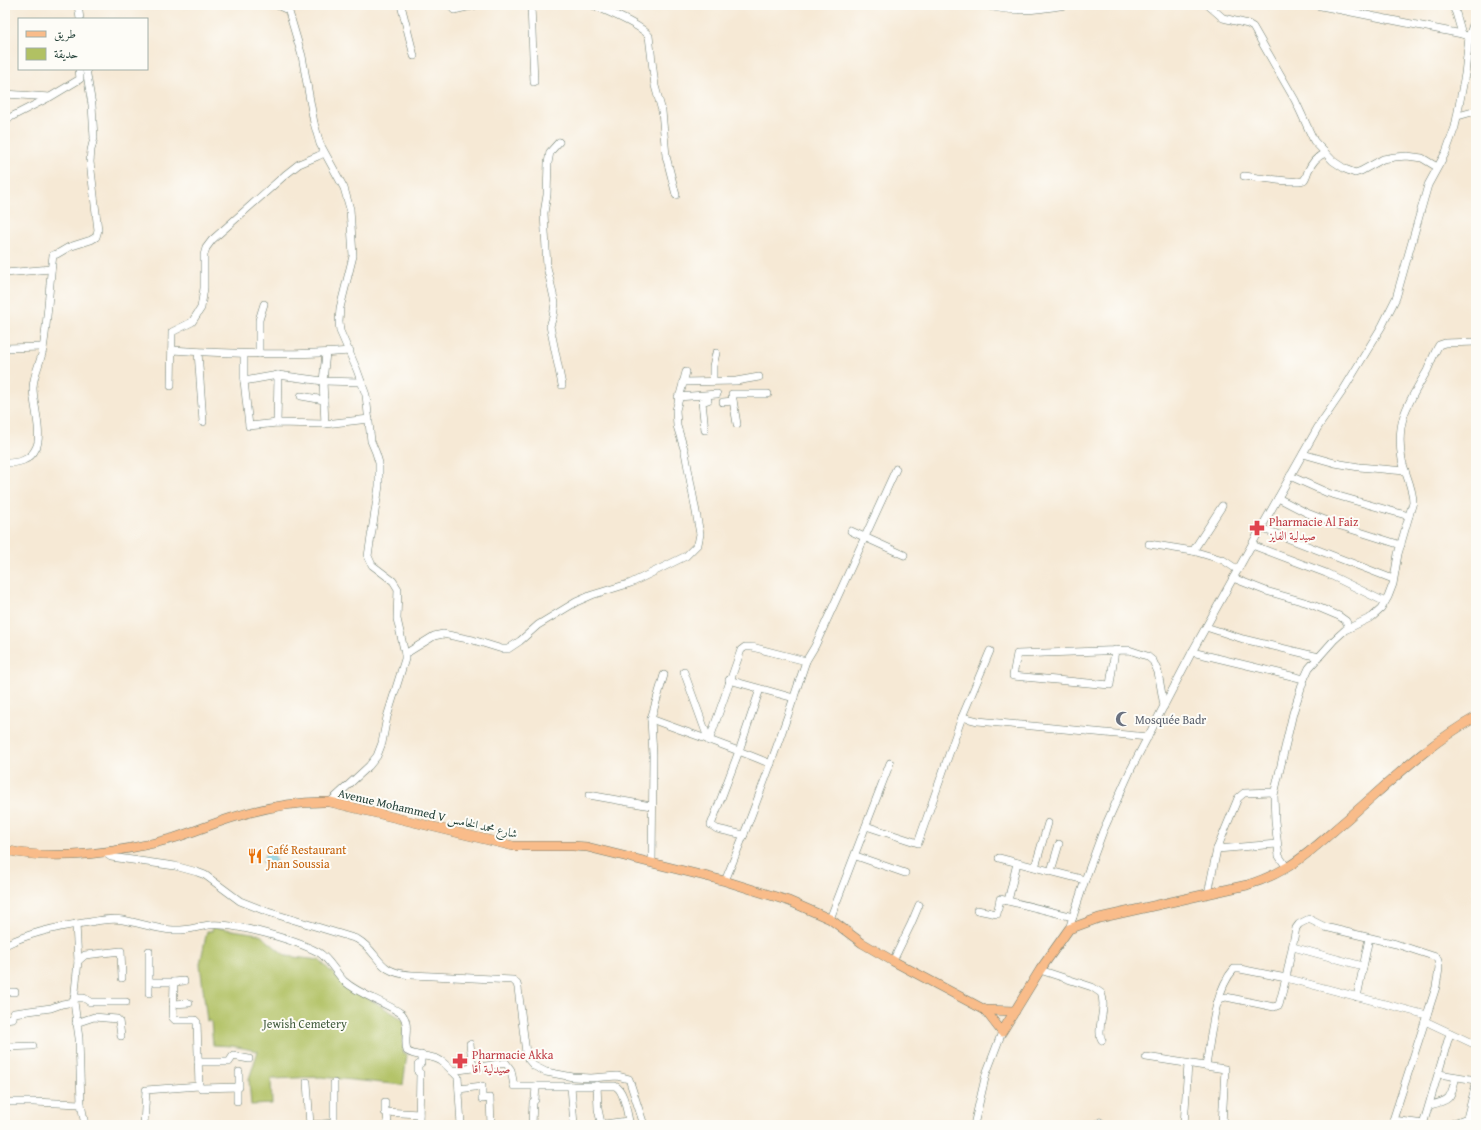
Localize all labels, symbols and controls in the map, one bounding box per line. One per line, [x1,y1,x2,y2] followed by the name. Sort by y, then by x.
[18,18,148,70] legend
[54,25,76,42] text: طريق
[54,45,78,62] text: حديقة
[1267,513,1358,544] place label: Pharmacie Al Faiz صيدلية الفايز
[1248,519,1266,537] pharmacy icon: Pharmacie Al Faiz صيدلية الفايز
[1114,710,1132,728] mosque icon: Mosquée Badr
[1135,711,1206,728] place label: Mosquée Badr
[336,784,520,845] street label: Avenue Mohammed V شارع محمد الخامس
[265,841,347,872] place label: Café Restaurant Jnan Soussia
[246,847,264,865] restaurant icon: Café Restaurant Jnan Soussia
[261,1015,347,1032] park label: Jewish Cemetery
[472,1046,554,1077] place label: Pharmacie Akka صيدلية أقا
[451,1052,469,1070] pharmacy icon: Pharmacie Akka صيدلية أقا

